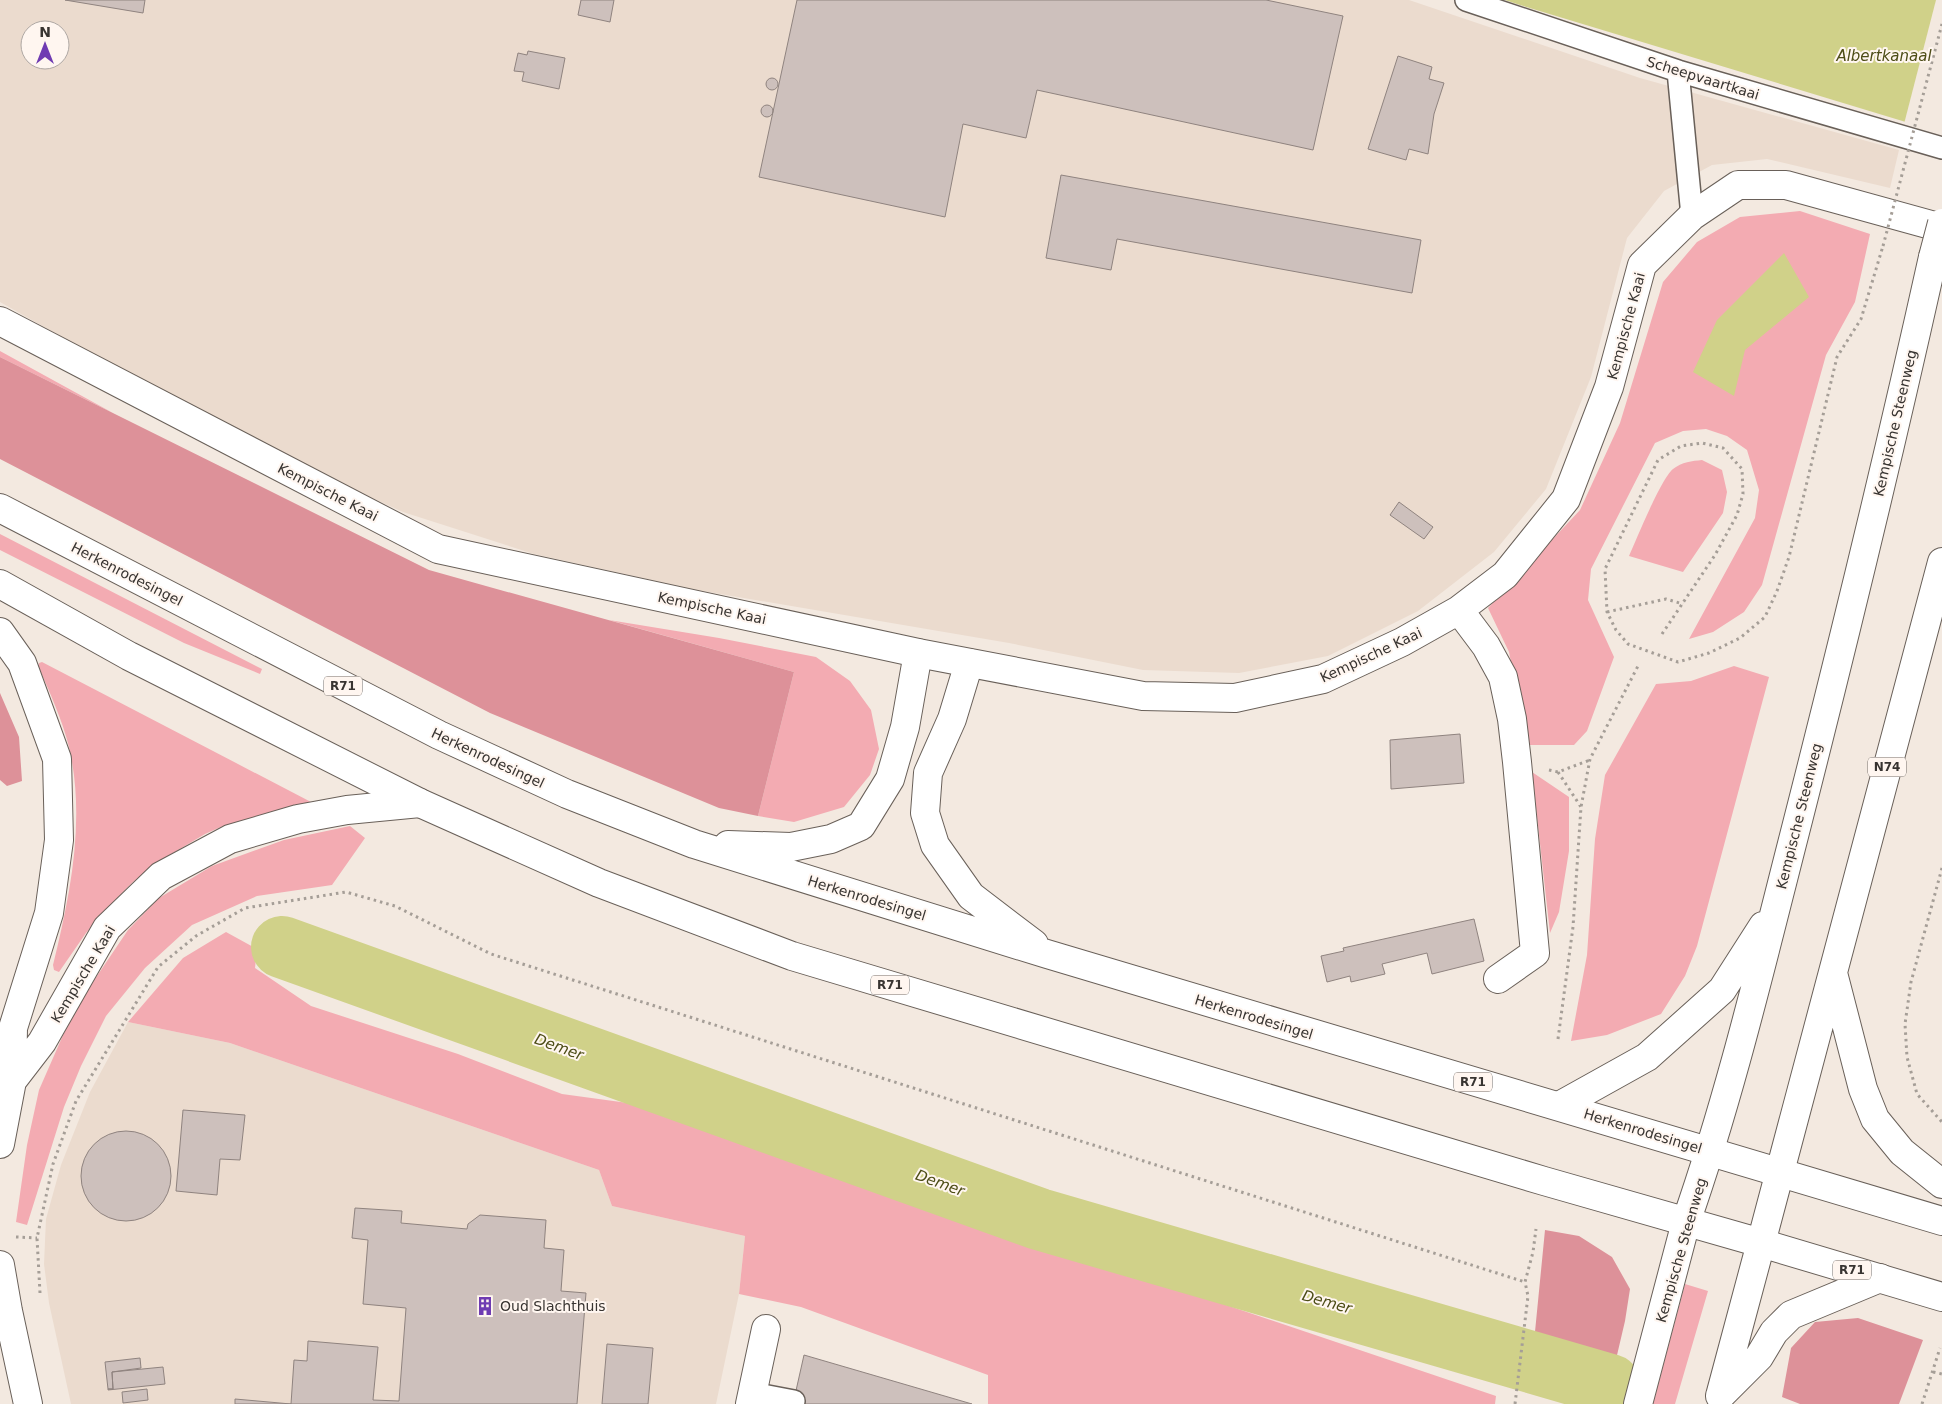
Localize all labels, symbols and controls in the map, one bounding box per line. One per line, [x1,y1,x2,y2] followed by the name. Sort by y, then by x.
[20,20,70,70] north arrow
[39,24,51,40] text: N
[1835,47,1932,65] water label: Albertkanaal
[1645,53,1761,103] street label: Scheepvaartkaai
[1604,271,1648,381] street label: Kempische Kaai
[1870,348,1920,498] street label: Kempische Steenweg
[275,460,381,524] street label: Kempische Kaai
[69,539,185,609] street label: Herkenrodesingel
[656,589,768,627] street label: Kempische Kaai
[1318,624,1424,686] street label: Kempische Kaai
[324,676,362,696] road number: R71
[429,725,547,791] street label: Herkenrodesingel
[1773,741,1825,891] street label: Kempische Steenweg
[1868,758,1906,776] road number: N74
[806,872,928,924] street label: Herkenrodesingel
[48,923,118,1025] street label: Kempische Kaai
[871,976,909,994] road number: R71
[1193,991,1315,1043] street label: Herkenrodesingel
[532,1030,587,1064] water label: Demer
[1454,1072,1492,1092] road number: R71
[1582,1105,1704,1157] street label: Herkenrodesingel
[913,1166,968,1200] water label: Demer
[1653,1176,1709,1324] street label: Kempische Steenweg
[1833,1260,1871,1280] road number: R71
[1300,1286,1355,1318] water label: Demer
[474,1295,496,1317] building icon: Oud Slachthuis
[500,1298,606,1314] place label: Oud Slachthuis

